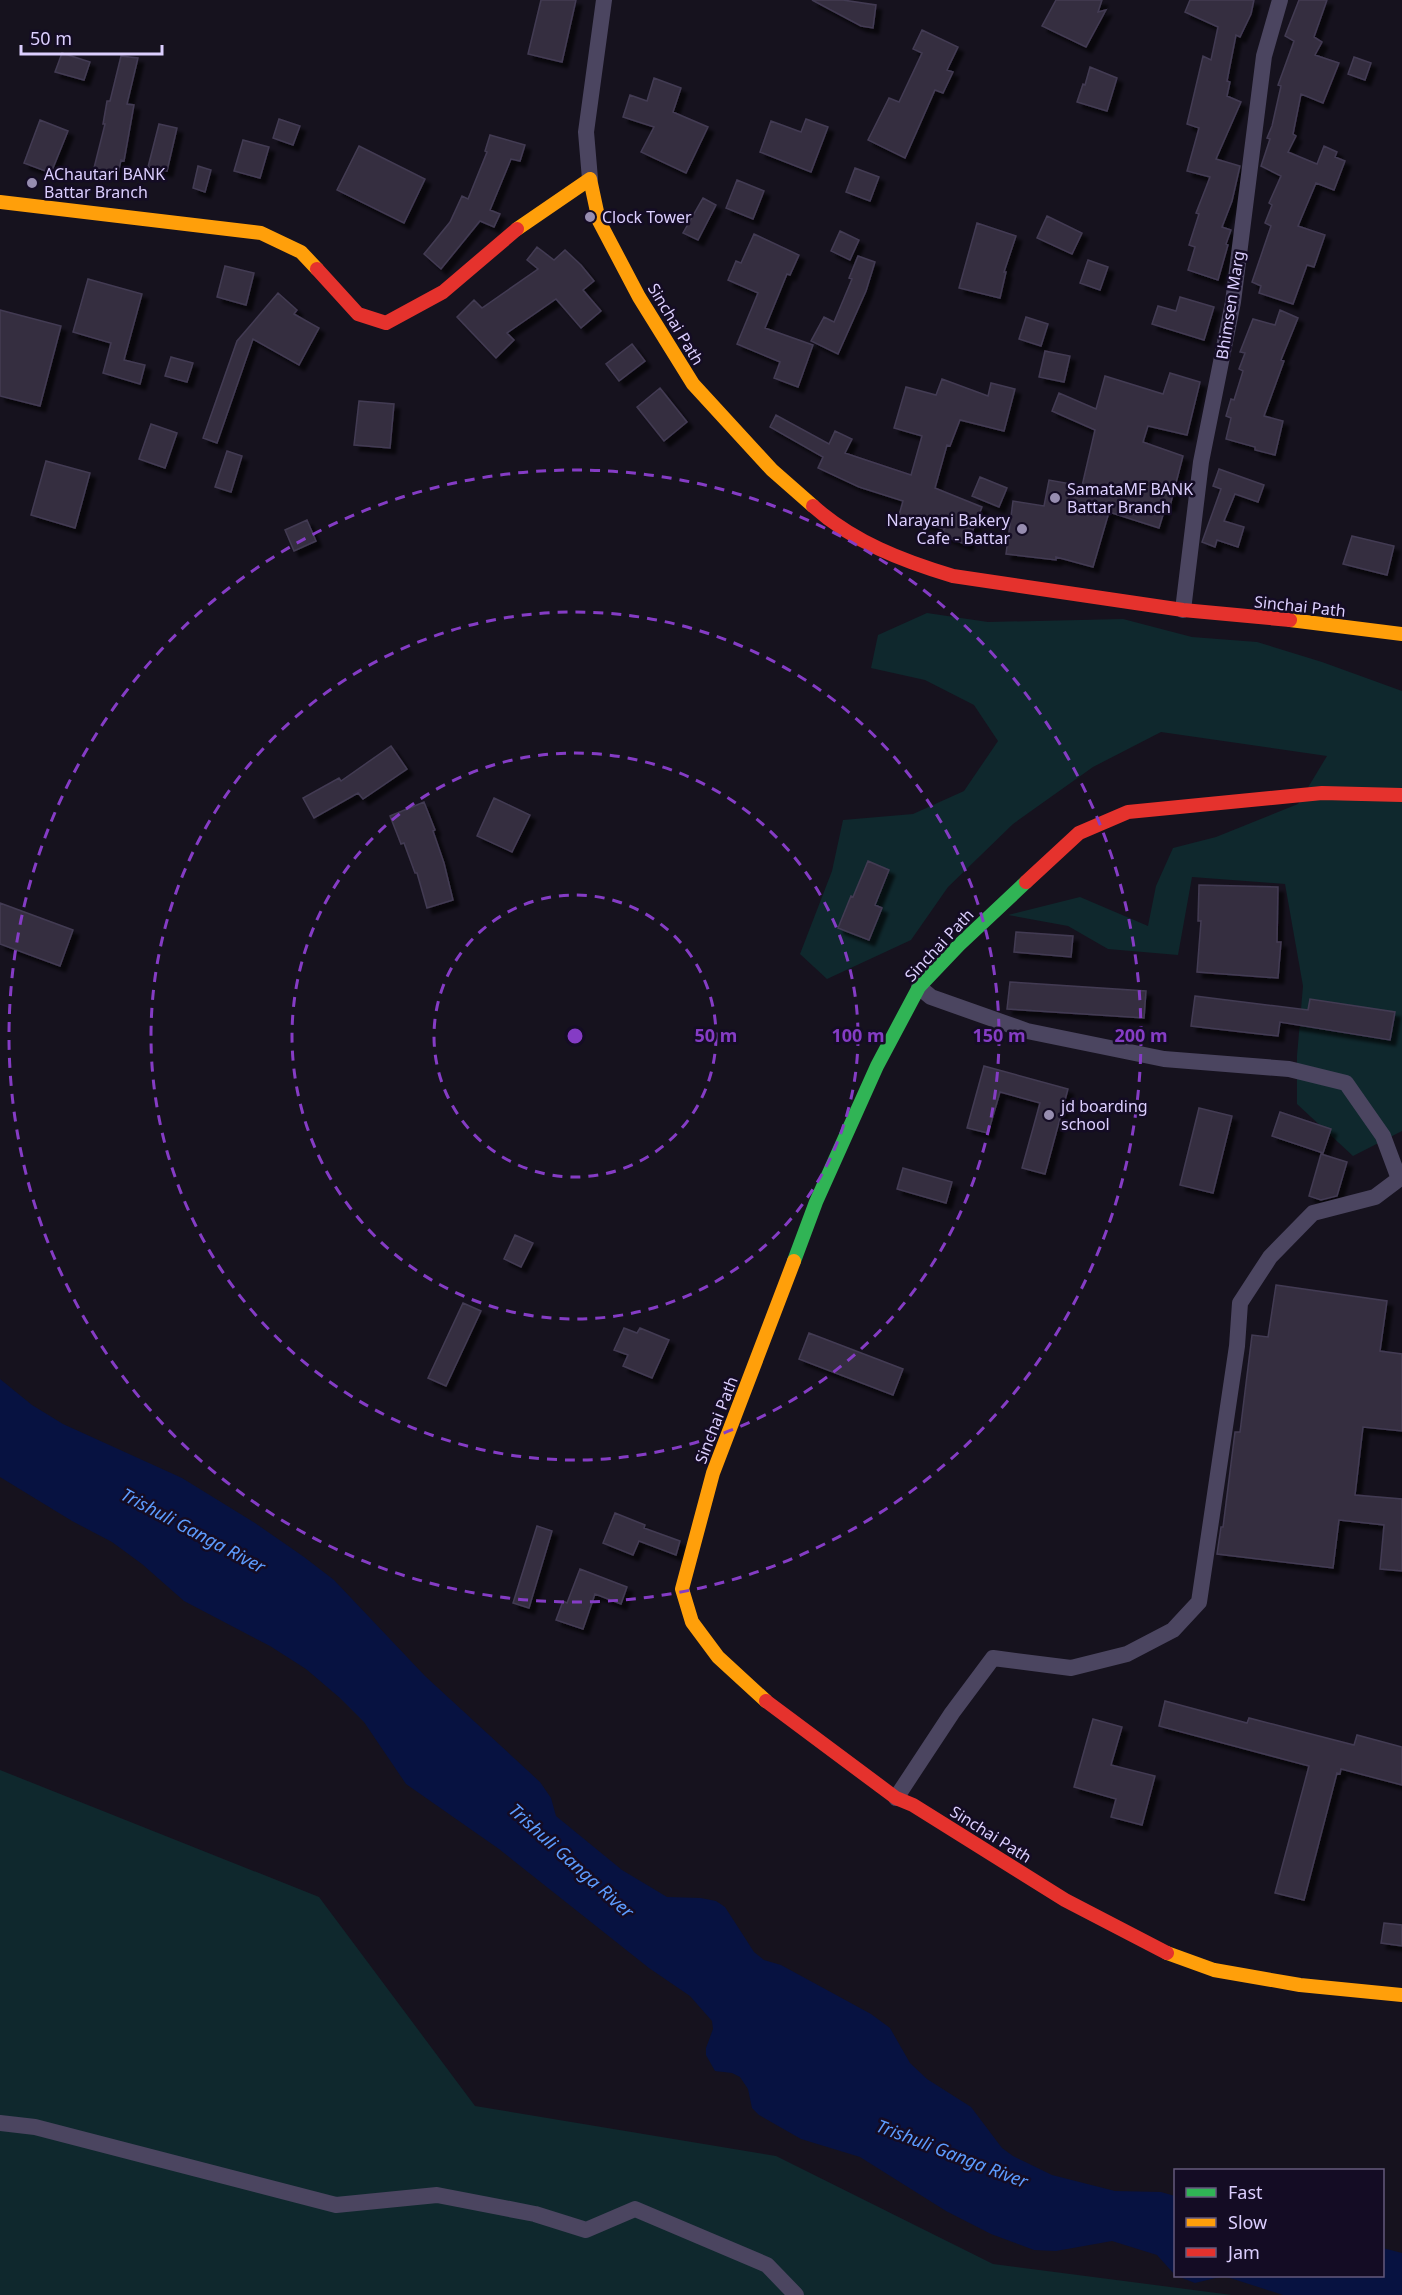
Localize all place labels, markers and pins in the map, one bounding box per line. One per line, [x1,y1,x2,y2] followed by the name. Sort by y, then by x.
[44,163,165,203] place label: AChautari BANK Battar Branch
[25,176,39,190] marker: AChautari BANK Battar Branch
[602,206,692,228] place label: Clock Tower
[583,210,597,224] marker: Clock Tower
[1067,478,1193,518] place label: SamataMF BANK Battar Branch
[1048,491,1062,505] marker: SamataMF BANK Battar Branch
[887,509,1011,549] place label: Narayani Bakery Cafe - Battar
[1015,522,1029,536] marker: Narayani Bakery Cafe - Battar
[565,1026,585,1046] centre of rings
[1060,1095,1148,1135] place label: jd boarding school
[1042,1108,1056,1122] marker: jd boarding school

